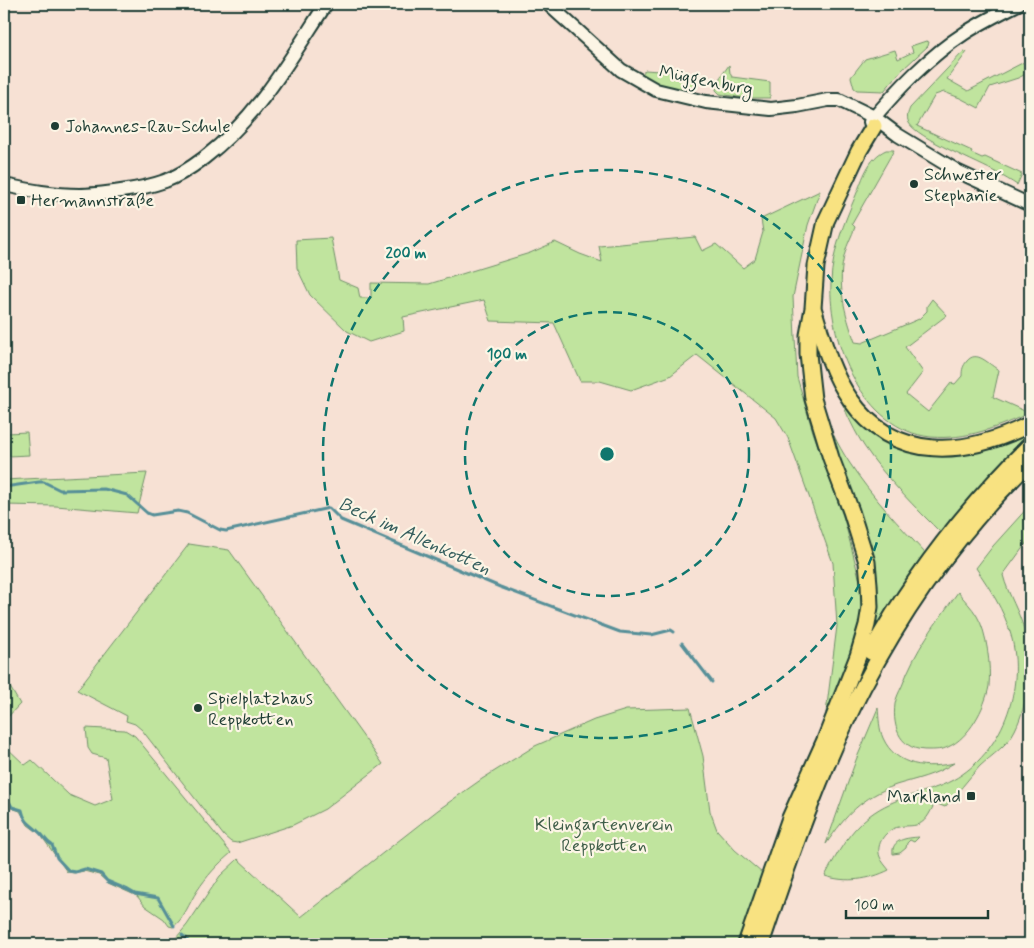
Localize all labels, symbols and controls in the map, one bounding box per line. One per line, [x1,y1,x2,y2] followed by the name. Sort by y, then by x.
[656,60,755,104] street label: Müggenburg
[65,115,231,139] place label: Johannes-Rau-Schule
[49,120,61,132] marker: Johannes-Rau-Schule
[924,163,1002,208] place label: Schwester Stephanie
[908,178,920,190] marker: Schwester Stephanie
[31,189,154,213] place label: Hermannstraße
[15,194,27,206] marker: Hermannstraße
[386,244,427,264] text: 200 m
[487,345,527,365] text: 100 m
[598,445,616,463] centre of rings
[334,492,494,581] water label: Beck im Allenkotten
[208,687,313,732] place label: Spielplatzhaus Reppkotten
[192,702,204,714] marker: Spielplatzhaus Reppkotten
[887,785,961,809] place label: Markland
[965,790,977,802] marker: Markland
[535,813,673,858] park label: Kleingartenverein Reppkotten
[846,888,989,920] scale bar
[854,896,894,916] text: 100 m

